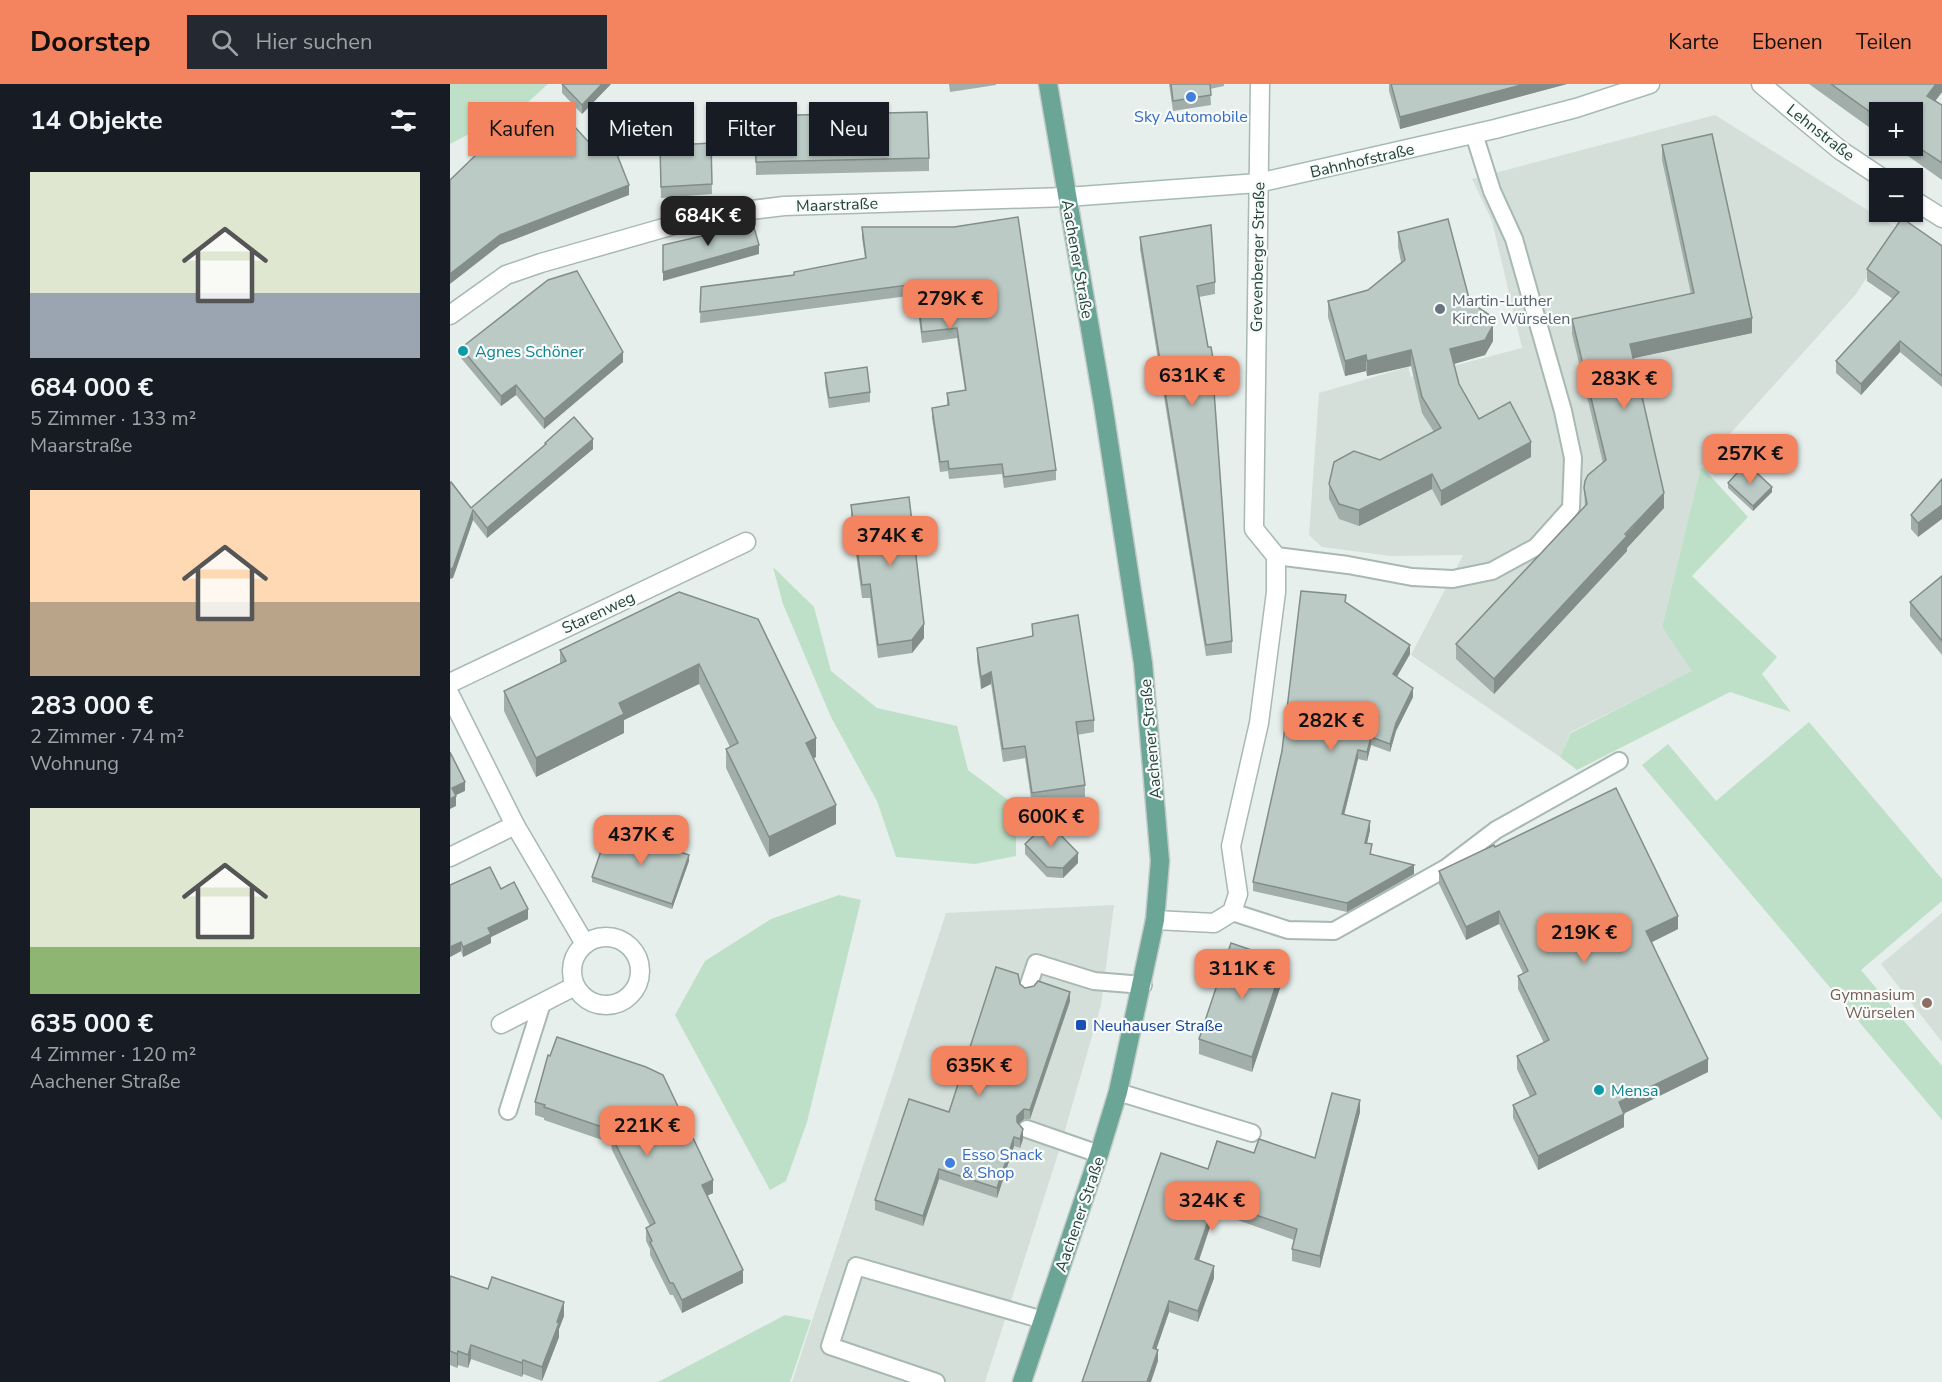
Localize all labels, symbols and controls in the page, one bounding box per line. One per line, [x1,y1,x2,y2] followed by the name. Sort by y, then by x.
[187,15,607,69] search box
[30,23,151,61] text: Doorstep
[208,26,241,59] icon: search
[256,27,372,57] text: Hier suchen
[1668,28,1719,56] text: Karte
[1752,28,1823,56] text: Ebenen
[1856,28,1912,56] text: Teilen
[1184,90,1198,104] marker: Sky Automobile
[1782,99,1859,166] street label: Lehnstraße
[468,102,576,156] chip: Kaufen
[588,102,694,156] chip: Mieten
[706,102,797,156] chip: Filter
[809,102,889,156] chip: Neu
[1869,102,1923,222] map controls
[1869,102,1923,156] button: +
[30,103,163,138] text: 14 Objekte
[387,104,420,137] icon: filters
[1134,106,1248,128] place label: Sky Automobile
[1308,138,1417,184] street label: Bahnhofstraße
[1869,168,1923,222] button: −
[1246,182,1270,332] street label: Grevenberger Straße
[796,193,878,217] street label: Maarstraße
[659,196,757,247] pin: 684K €
[1056,198,1098,320] street label: Aachener Straße
[675,202,741,229] text: 684K €
[171,211,279,319] icon: home
[901,279,999,330] pin: 279K €
[917,285,983,312] text: 279K €
[1452,290,1570,330] place label: Martin-Luther Kirche Würselen
[1433,302,1447,316] marker: Martin-Luther Kirche Würselen
[475,341,584,363] place label: Agnes Schöner
[456,344,470,358] marker: Agnes Schöner
[1143,356,1241,407] pin: 631K €
[1575,359,1673,410] pin: 283K €
[1159,362,1225,389] text: 631K €
[1591,365,1657,392] text: 283K €
[30,370,153,405] text: 684 000 €
[30,405,196,432] text: 5 Zimmer · 133 m²
[30,432,132,459] text: Maarstraße
[1701,434,1799,485] pin: 257K €
[1717,440,1783,467] text: 257K €
[841,516,939,567] pin: 374K €
[857,522,923,549] text: 374K €
[171,529,279,637] icon: home
[558,586,639,639] street label: Starenweg
[1135,678,1167,800] street label: Aachener Straße
[30,688,153,723] text: 283 000 €
[1282,701,1380,752] pin: 282K €
[1298,707,1364,734] text: 282K €
[30,723,184,750] text: 2 Zimmer · 74 m²
[30,750,119,777] text: Wohnung
[1002,797,1100,848] pin: 600K €
[1018,803,1084,830] text: 600K €
[592,815,690,866] pin: 437K €
[608,821,674,848] text: 437K €
[171,847,279,955] icon: home
[1535,913,1633,964] pin: 219K €
[1551,919,1617,946] text: 219K €
[1193,949,1291,1000] pin: 311K €
[1209,955,1275,982] text: 311K €
[1830,984,1915,1024] place label: Gymnasium Würselen
[1920,996,1934,1010] marker: Gymnasium Würselen
[30,1006,153,1041] text: 635 000 €
[1093,1015,1223,1037] place label: Neuhauser Straße
[1074,1018,1088,1032] marker: Neuhauser Straße
[30,1041,196,1068] text: 4 Zimmer · 120 m²
[930,1046,1028,1097] pin: 635K €
[946,1052,1012,1079] text: 635K €
[30,1068,181,1095] text: Aachener Straße
[1611,1080,1658,1102] place label: Mensa
[1592,1083,1606,1097] marker: Mensa
[598,1106,696,1157] pin: 221K €
[614,1112,680,1139] text: 221K €
[962,1144,1043,1184] place label: Esso Snack & Shop
[1050,1154,1110,1275] street label: Aachener Straße
[943,1156,957,1170] marker: Esso Snack & Shop
[1163,1181,1261,1232] pin: 324K €
[1179,1187,1245,1214] text: 324K €

